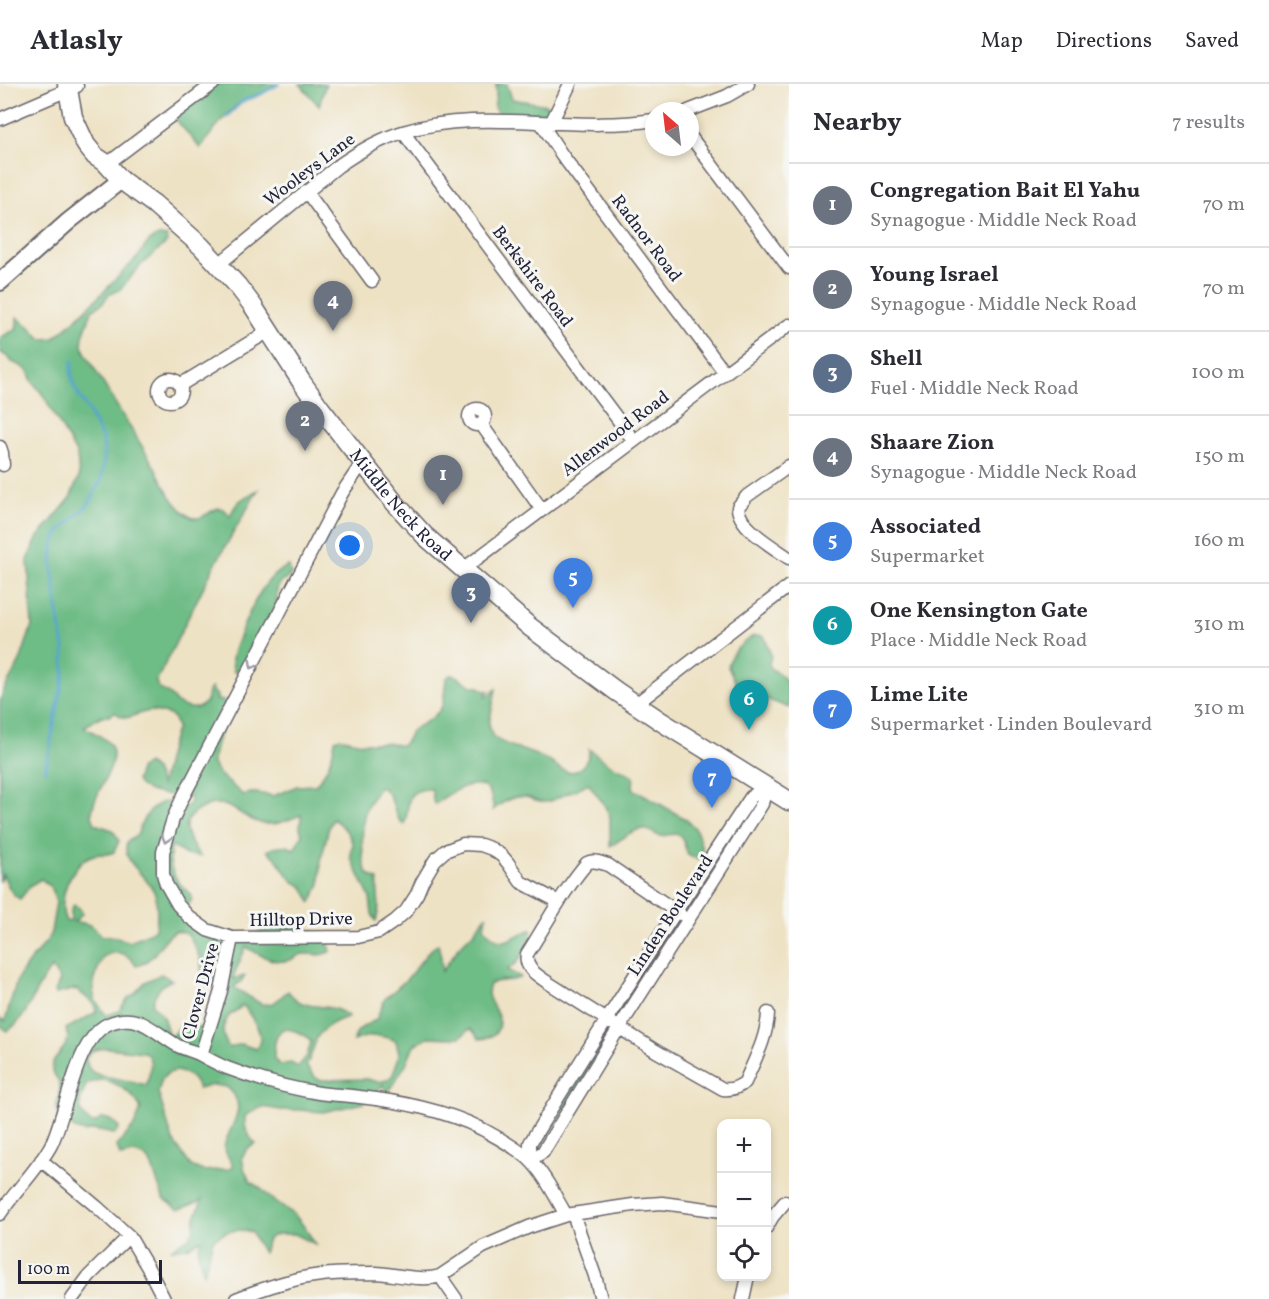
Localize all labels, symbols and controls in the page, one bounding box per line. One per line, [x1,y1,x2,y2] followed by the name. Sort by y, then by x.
[30,22,123,61] text: Atlasly
[981,27,1023,56] text: Map
[1056,27,1152,56] text: Directions
[1185,27,1239,56] text: Saved
[645,102,699,156] north arrow
[813,105,902,141] text: Nearby
[1172,109,1245,137] text: 7 results
[259,128,361,213] street label: Wooleys Lane
[870,176,1140,207] text: Congregation Bait El Yahu
[605,190,687,288] street label: Radnor Road
[828,191,837,219] text: 1
[1202,191,1245,219] text: 70 m
[870,207,1137,235] text: Synagogue · Middle Neck Road
[485,221,578,333] street label: Berkshire Road
[870,260,999,291] text: Young Israel
[827,275,838,303] text: 2
[1202,275,1245,303] text: 70 m
[314,282,352,331] pin: 4
[870,291,1137,319] text: Synagogue · Middle Neck Road
[870,344,922,375] text: Shell
[827,359,838,387] text: 3
[1191,359,1245,387] text: 100 m
[870,375,1079,403] text: Fuel · Middle Neck Road
[557,385,675,483] street label: Allenwood Road
[286,402,324,451] pin: 2
[870,428,994,459] text: Shaare Zion
[826,443,839,471] text: 4
[1194,443,1245,471] text: 150 m
[343,444,457,568] street label: Middle Neck Road
[424,456,462,505] pin: 1
[870,459,1137,487] text: Synagogue · Middle Neck Road
[870,512,981,543] text: Associated
[828,527,837,555] text: 5
[1193,527,1245,555] text: 160 m
[335,531,364,560] your location
[870,543,985,571] text: Supermarket
[554,558,592,608] pin: 5
[452,574,490,623] pin: 3
[870,596,1088,627] text: One Kensington Gate
[827,611,838,639] text: 6
[1193,611,1245,639] text: 310 m
[870,627,1087,655] text: Place · Middle Neck Road
[249,659,260,669] one-way arrow
[730,680,768,730] pin: 6
[870,680,968,711] text: Lime Lite
[828,695,837,723] text: 7
[1193,695,1245,723] text: 310 m
[870,711,1152,739] text: Supermarket · Linden Boulevard
[692,758,732,808] pin: 7
[161,833,173,844] one-way arrow
[623,850,720,981] street label: Linden Boulevard
[249,907,353,934] street label: Hilltop Drive
[176,940,226,1043] street label: Clover Drive
[717,1119,771,1281] map controls
[717,1119,771,1173] button: +
[717,1173,771,1227] button: −
[717,1227,771,1281] button: locate
[18,1257,162,1284] scale bar
[27,1259,70,1281] text: 100 m

